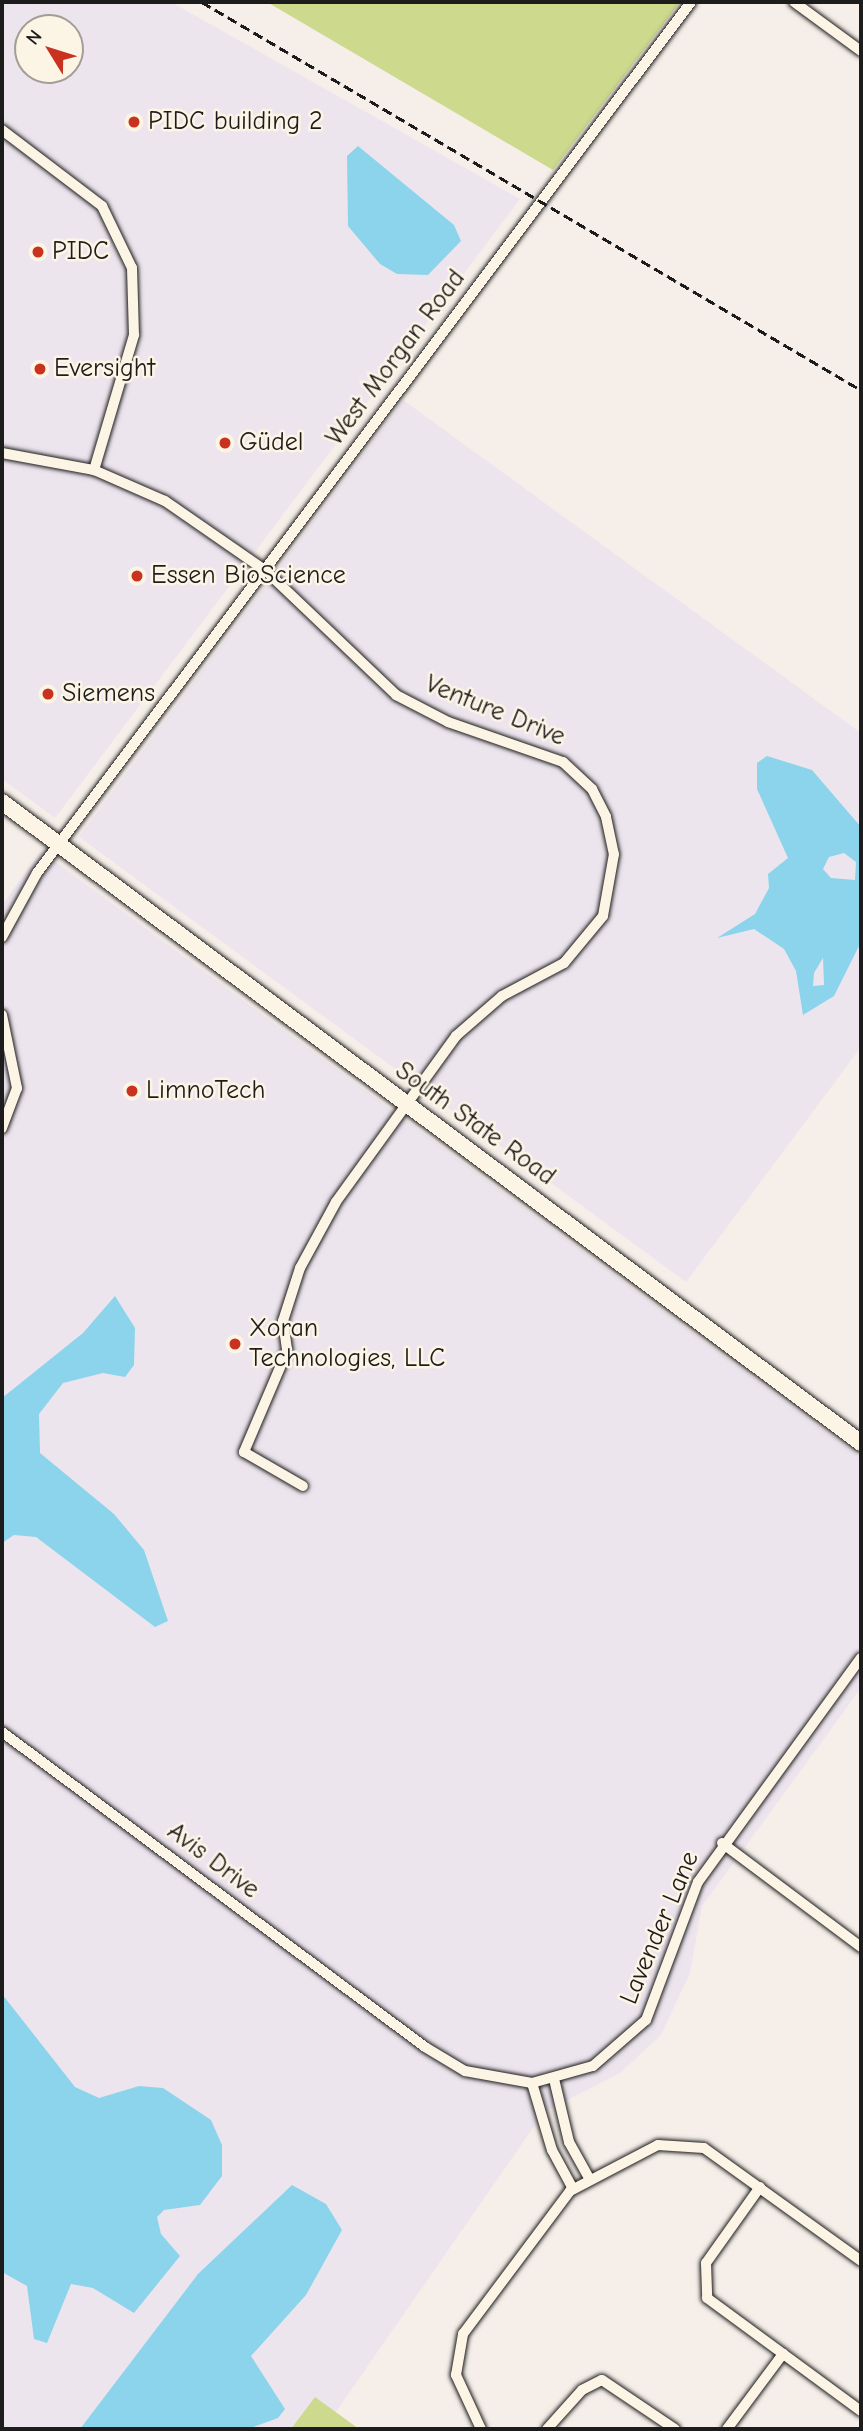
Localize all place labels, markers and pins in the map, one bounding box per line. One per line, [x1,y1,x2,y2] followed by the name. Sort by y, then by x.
[148,106,323,138] place label: PIDC building 2
[126,114,142,130] marker: PIDC building 2
[52,236,109,268] place label: PIDC
[30,244,46,260] marker: PIDC
[54,353,155,385] place label: Eversight
[32,361,48,377] marker: Eversight
[239,427,303,459] place label: Güdel
[217,435,233,451] marker: Güdel
[151,560,346,592] place label: Essen BioScience
[129,568,145,584] marker: Essen BioScience
[62,678,155,710] place label: Siemens
[40,686,56,702] marker: Siemens
[146,1075,266,1107] place label: LimnoTech
[124,1083,140,1099] marker: LimnoTech
[249,1313,445,1374] place label: Xoran Technologies, LLC
[227,1336,243,1352] marker: Xoran Technologies, LLC

